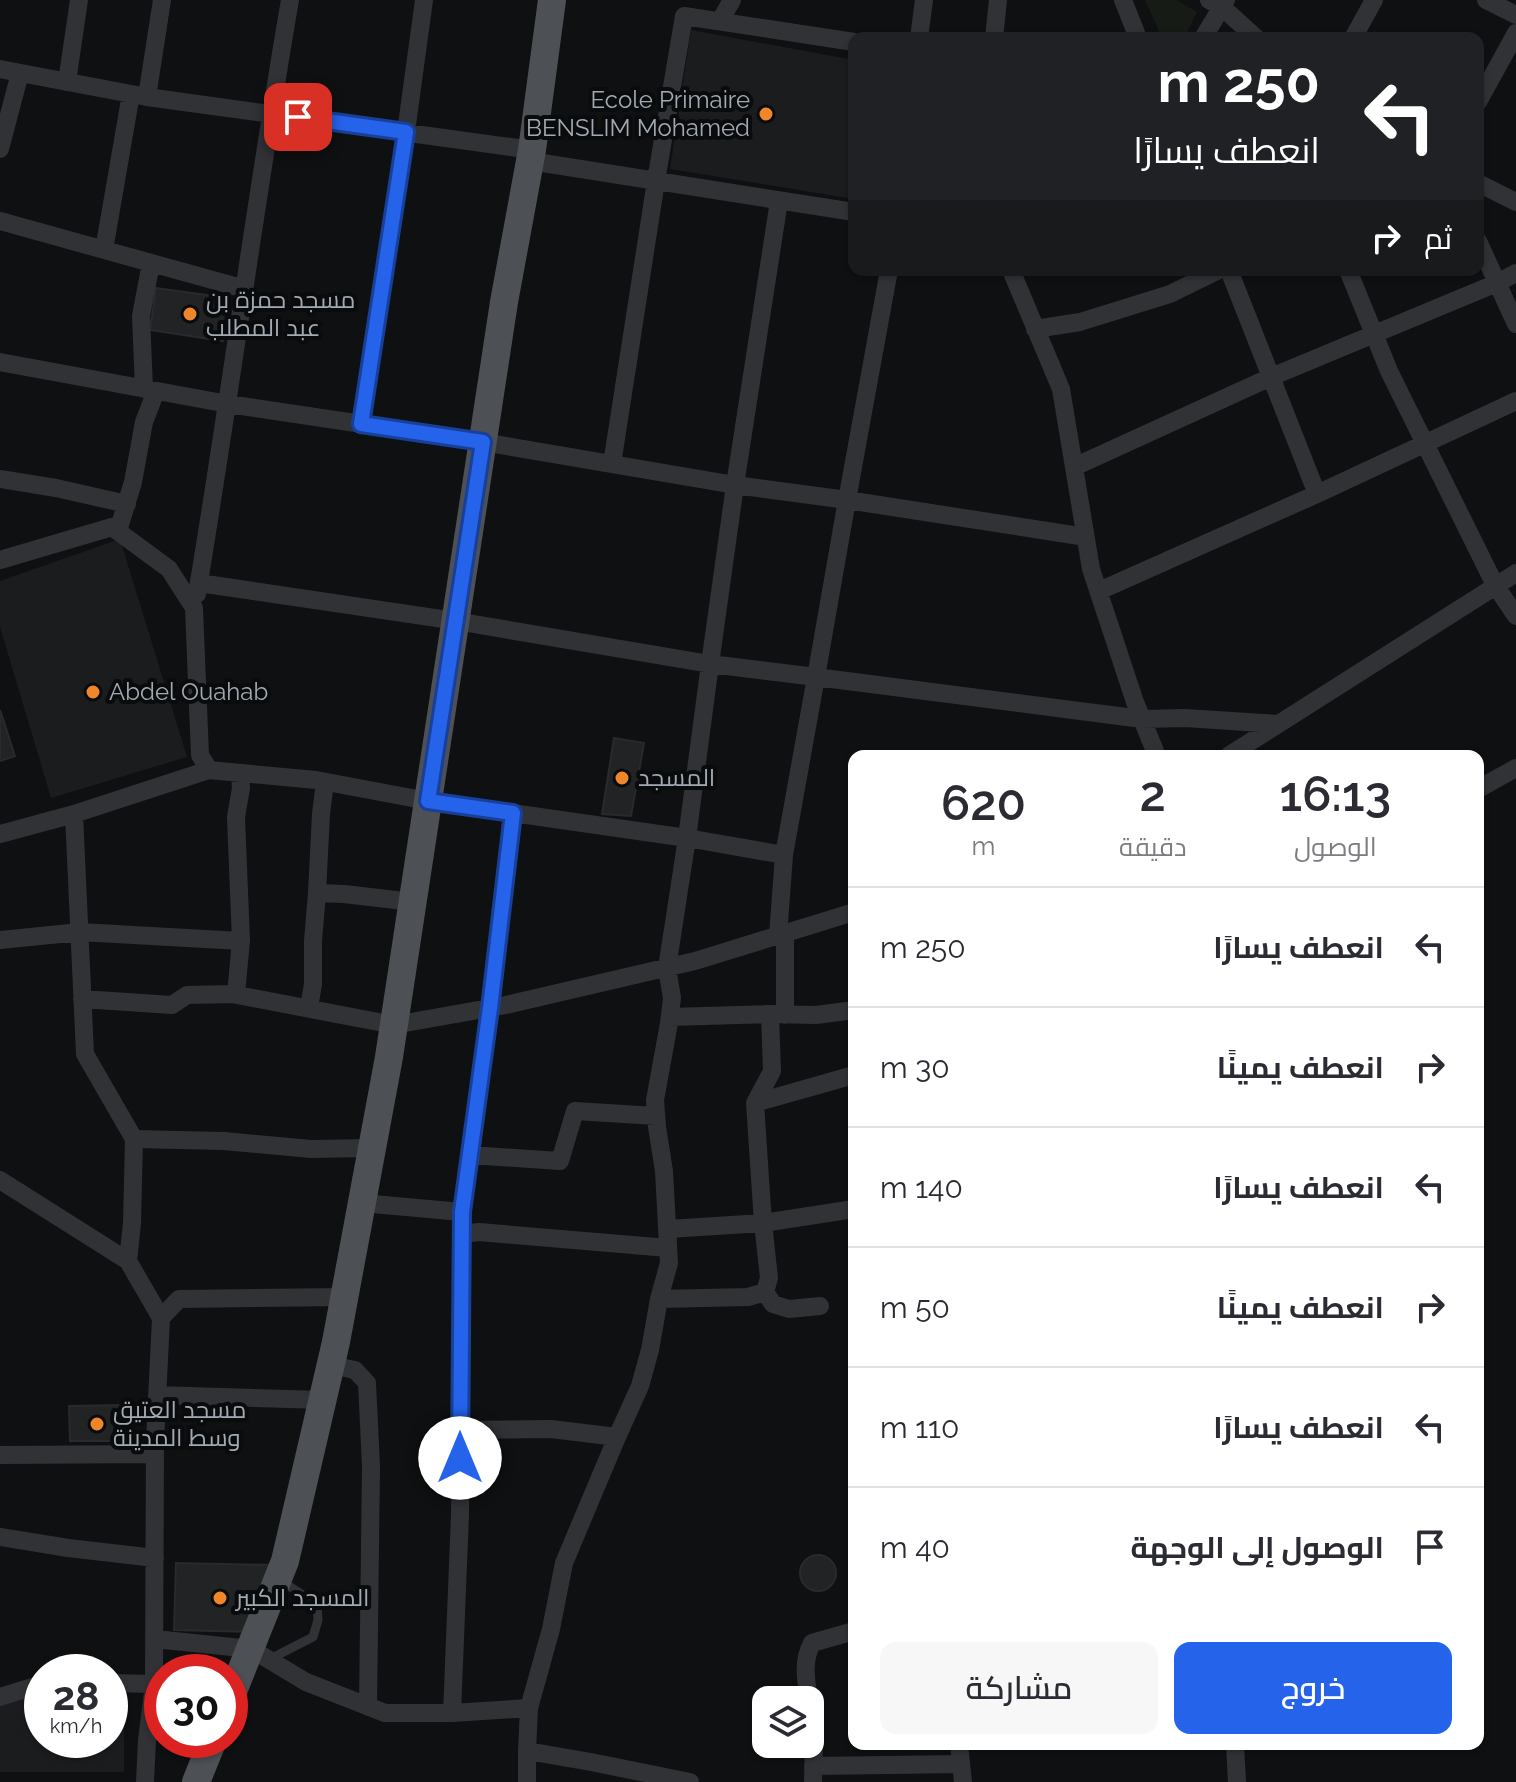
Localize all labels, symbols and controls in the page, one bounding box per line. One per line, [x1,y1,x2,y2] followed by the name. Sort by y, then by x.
[1157,49,1320,115] text: 250 m
[1348,64,1452,168] icon: left
[264,83,332,151] pin
[526,85,750,142] place label: Ecole Primaire BENSLIM Mohamed
[276,95,320,139] icon: arrive
[757,105,775,123] marker: Ecole Primaire BENSLIM Mohamed
[1133,129,1320,171] text: انعطف يسارًا
[1364,216,1408,260] icon: right
[1424,221,1452,256] text: ثم
[206,285,356,342] place label: مسجد حمزة بن عبد المطلب
[181,305,199,323] marker: مسجد حمزة بن عبد المطلب
[109,677,268,706] place label: Abdel Ouahab
[84,683,102,701] marker: Abdel Ouahab
[638,763,715,792] place label: المسجد
[1140,766,1166,822] text: 2
[1280,766,1391,822] text: 16:13
[613,769,631,787] marker: المسجد
[941,775,1026,831] text: 620
[972,831,995,861] text: m
[1119,832,1187,862] text: دقيقة
[1294,832,1377,862] text: الوصول
[1408,925,1452,969] icon: left
[880,930,966,965] text: 250 m
[1213,930,1384,965] text: انعطف يسارًا
[1408,1045,1452,1089] icon: right
[880,1050,950,1085] text: 30 m
[1217,1050,1384,1085] text: انعطف يمينًا
[1408,1165,1452,1209] icon: left
[880,1170,963,1205] text: 140 m
[1213,1170,1384,1205] text: انعطف يسارًا
[1408,1285,1452,1329] icon: right
[880,1290,950,1325] text: 50 m
[1217,1290,1384,1325] text: انعطف يمينًا
[113,1395,246,1452] place label: مسجد العتيق وسط المدينة
[1408,1405,1452,1449] icon: left
[880,1410,959,1445] text: 110 m
[1213,1410,1384,1445] text: انعطف يسارًا
[88,1415,106,1433] marker: مسجد العتيق وسط المدينة
[418,1416,502,1500] position arrow
[1408,1525,1452,1569] icon: arrive
[880,1530,950,1565] text: 40 m
[1131,1530,1384,1565] text: الوصول إلى الوجهة
[234,1583,370,1612] place label: المسجد الكبير
[211,1589,229,1607] marker: المسجد الكبير
[880,1642,1158,1734] button: مشاركة
[1174,1642,1452,1734] button: خروج
[144,1654,248,1758] speed limit sign: 30
[53,1672,99,1719] text: 28
[752,1686,824,1758] map controls
[752,1686,824,1758] button: layers
[50,1714,102,1738] text: km/h

